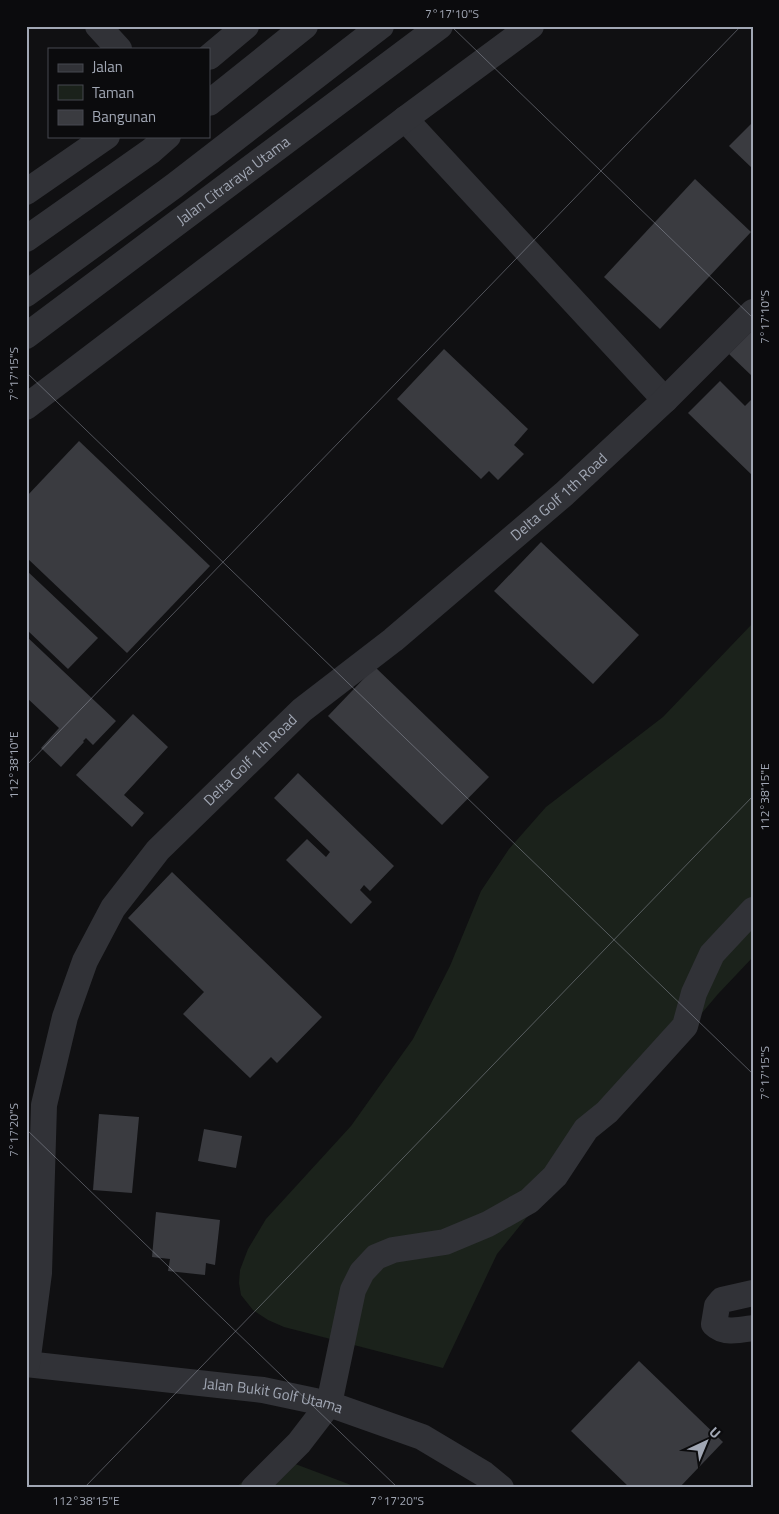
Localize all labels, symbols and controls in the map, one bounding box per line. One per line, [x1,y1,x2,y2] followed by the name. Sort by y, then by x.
[425,4,479,23] text: 7°17'10"S
[48,48,210,138] legend
[92,55,123,78] text: Jalan
[92,81,134,104] text: Taman
[92,105,156,128] text: Bangunan
[171,130,295,231] street label: Jalan Citraraya Utama
[755,290,774,344] text: 7°17'10"S
[4,347,23,401] text: 7°17'15"S
[505,447,612,546] street label: Delta Golf 1th Road
[198,709,302,811] street label: Delta Golf 1th Road
[4,731,23,799] text: 112°38'10"E
[755,763,774,831] text: 112°38'15"E
[755,1046,774,1100] text: 7°17'15"S
[4,1103,23,1157] text: 7°17'20"S
[202,1371,347,1419] street label: Jalan Bukit Golf Utama
[682,1416,732,1466] north arrow
[705,1422,726,1443] text: U
[52,1491,120,1510] text: 112°38'15"E
[370,1491,424,1510] text: 7°17'20"S

